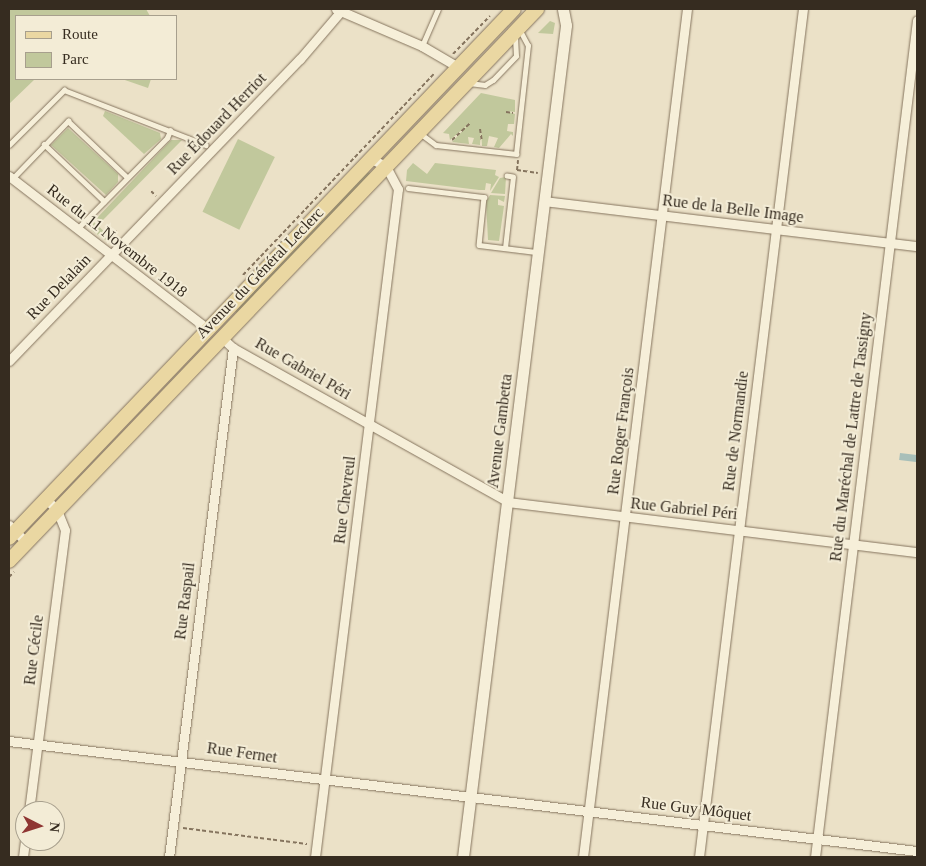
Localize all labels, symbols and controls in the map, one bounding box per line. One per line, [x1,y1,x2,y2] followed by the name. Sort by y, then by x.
[15,15,178,80] legend
[62,26,98,42] text: Route
[62,51,89,67] text: Parc
[163,69,271,179] street label: Rue Édouard Herriot
[43,180,191,302] street label: Rue du 11 Novembre 1918
[661,191,805,227] street label: Rue de la Belle Image
[192,203,328,343] street label: Avenue du Général Leclerc
[23,250,95,324] street label: Rue Delalain
[826,311,876,563] street label: Rue du Maréchal de Lattre de Tassigny
[252,334,354,404] street label: Rue Gabriel Péri
[604,366,638,496] street label: Rue Roger François
[719,370,753,492] street label: Rue de Normandie
[483,373,517,489] street label: Avenue Gambetta
[330,455,360,545] street label: Rue Chevreul
[630,494,738,524] street label: Rue Gabriel Péri
[171,561,199,641] street label: Rue Raspail
[20,614,48,686] street label: Rue Cécile
[206,739,278,767] street label: Rue Fernet
[640,793,752,825] street label: Rue Guy Môquet
[15,801,65,851] north arrow
[47,822,62,833] text: N

